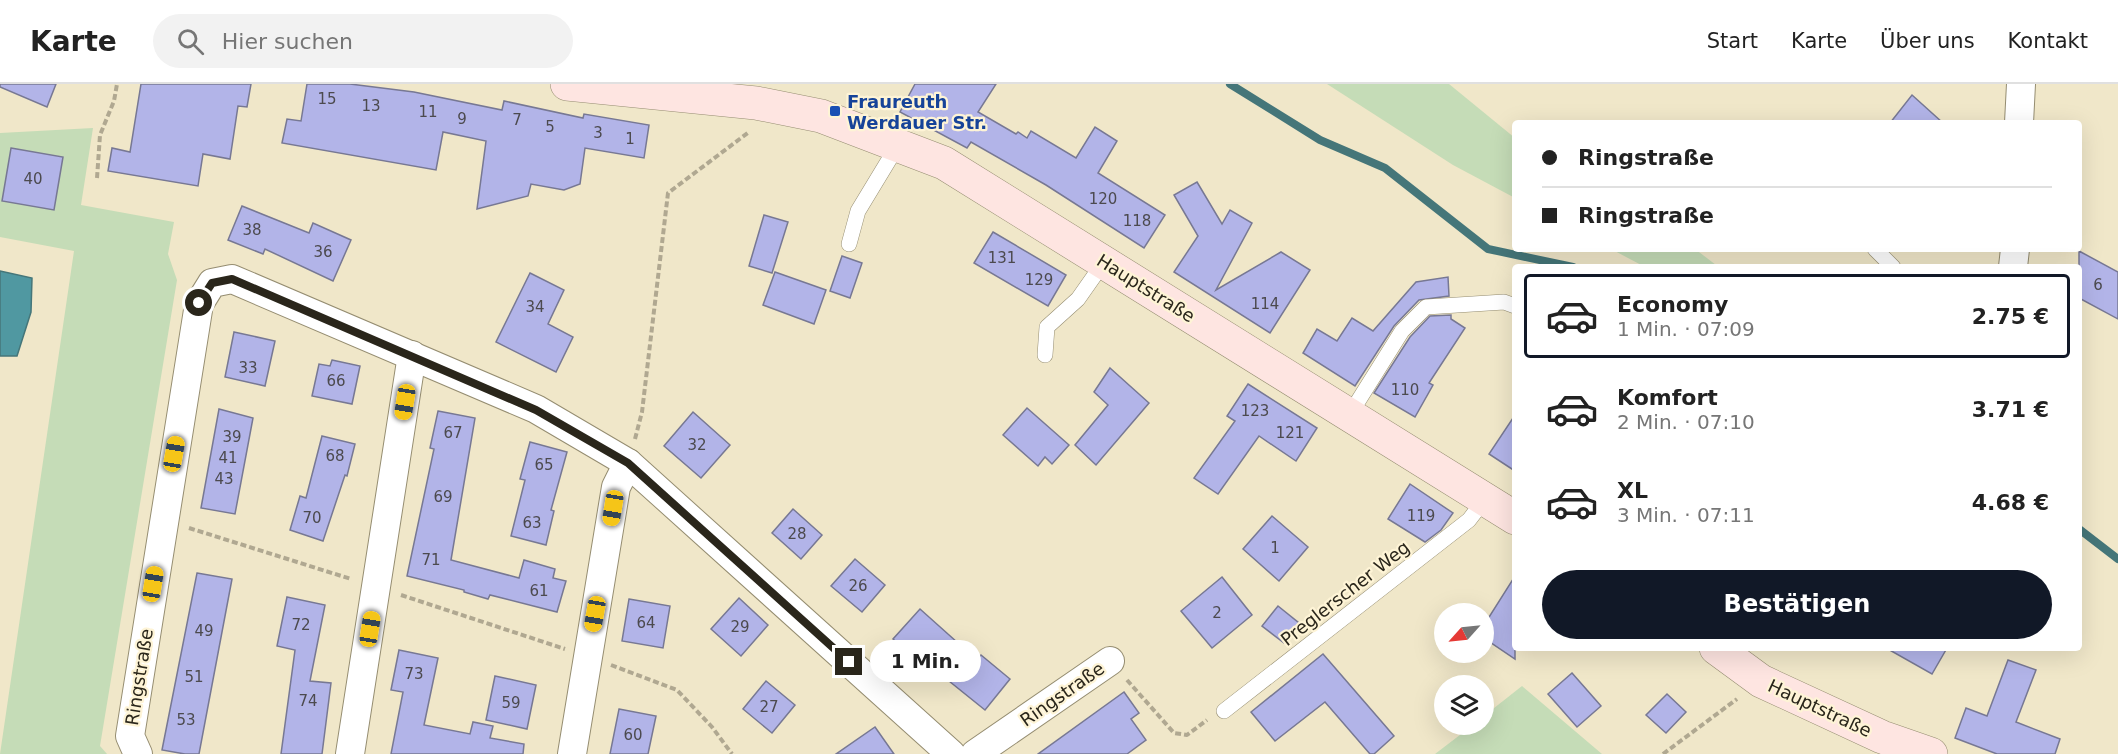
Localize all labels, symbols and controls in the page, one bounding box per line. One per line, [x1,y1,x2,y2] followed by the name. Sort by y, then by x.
[153,14,573,68] search box
[30,25,117,58] text: Karte
[174,25,207,58] icon: search
[222,29,353,54] text: Hier suchen
[1707,29,1758,53] text: Start
[1791,29,1847,53] text: Karte
[1880,29,1975,53] text: Über uns
[2008,29,2088,53] text: Kontakt
[317,90,337,108] house number: 15
[847,91,987,133] place label: Fraureuth Werdauer Str.
[361,97,381,115] house number: 13
[418,103,438,121] house number: 11
[828,104,842,118] marker: Fraureuth Werdauer Str.
[457,110,467,128] house number: 9
[512,111,522,129] house number: 7
[545,118,555,136] house number: 5
[593,124,603,142] house number: 3
[625,130,635,148] house number: 1
[1578,145,1714,170] text: Ringstraße
[23,170,43,188] house number: 40
[1089,190,1117,208] house number: 120
[1578,203,1714,228] text: Ringstraße
[1123,212,1151,230] house number: 118
[242,221,262,239] house number: 38
[313,243,333,261] house number: 36
[988,249,1016,267] house number: 131
[1093,249,1199,327] street label: Hauptstraße
[1025,271,1053,289] house number: 129
[2093,276,2103,294] house number: 6
[185,289,212,316] route start
[1545,289,1599,343] icon: car
[1617,292,1728,317] text: Economy
[1251,295,1279,313] house number: 114
[525,298,545,316] house number: 34
[1972,304,2049,329] text: 2.75 €
[1617,317,1755,341] text: 1 Min. · 07:09
[238,359,258,377] house number: 33
[326,372,346,390] house number: 66
[1391,381,1419,399] house number: 110
[1545,382,1599,436] icon: car
[393,383,417,421] car
[1617,385,1718,410] text: Komfort
[1972,397,2049,422] text: 3.71 €
[1241,402,1269,420] house number: 123
[1617,410,1755,434] text: 2 Min. · 07:10
[443,424,463,442] house number: 67
[1276,424,1304,442] house number: 121
[222,428,242,446] house number: 39
[162,435,186,473] car
[687,436,707,454] house number: 32
[325,447,345,465] house number: 68
[218,449,238,467] house number: 41
[534,456,554,474] house number: 65
[214,470,234,488] house number: 43
[1545,475,1599,529] icon: car
[1617,478,1648,503] text: XL
[433,488,453,506] house number: 69
[601,489,625,527] car
[1972,490,2049,515] text: 4.68 €
[1617,503,1755,527] text: 3 Min. · 07:11
[1407,507,1435,525] house number: 119
[302,509,322,527] house number: 70
[522,514,542,532] house number: 63
[787,525,807,543] house number: 28
[1276,536,1414,650] street label: Preglerscher Weg
[1270,539,1280,557] house number: 1
[421,551,441,569] house number: 71
[141,565,165,603] car
[1542,570,2052,639] button: Bestätigen
[848,577,868,595] house number: 26
[529,582,549,600] house number: 61
[583,595,607,633] car
[1434,603,1494,663] north arrow
[1434,603,1494,735] map controls
[1212,604,1222,622] house number: 2
[358,610,382,648] car
[636,614,656,632] house number: 64
[291,616,311,634] house number: 72
[730,618,750,636] house number: 29
[194,622,214,640] house number: 49
[121,627,157,727] street label: Ringstraße
[870,641,981,683] callout: 1 Min.
[835,648,862,675] route end
[891,649,960,673] text: 1 Min.
[1016,657,1108,731] street label: Ringstraße
[404,665,424,683] house number: 73
[184,668,204,686] house number: 51
[1434,675,1494,735] button: layers
[1765,675,1875,741] street label: Hauptstraße
[298,692,318,710] house number: 74
[501,694,521,712] house number: 59
[759,698,779,716] house number: 27
[176,711,196,729] house number: 53
[623,726,643,744] house number: 60

